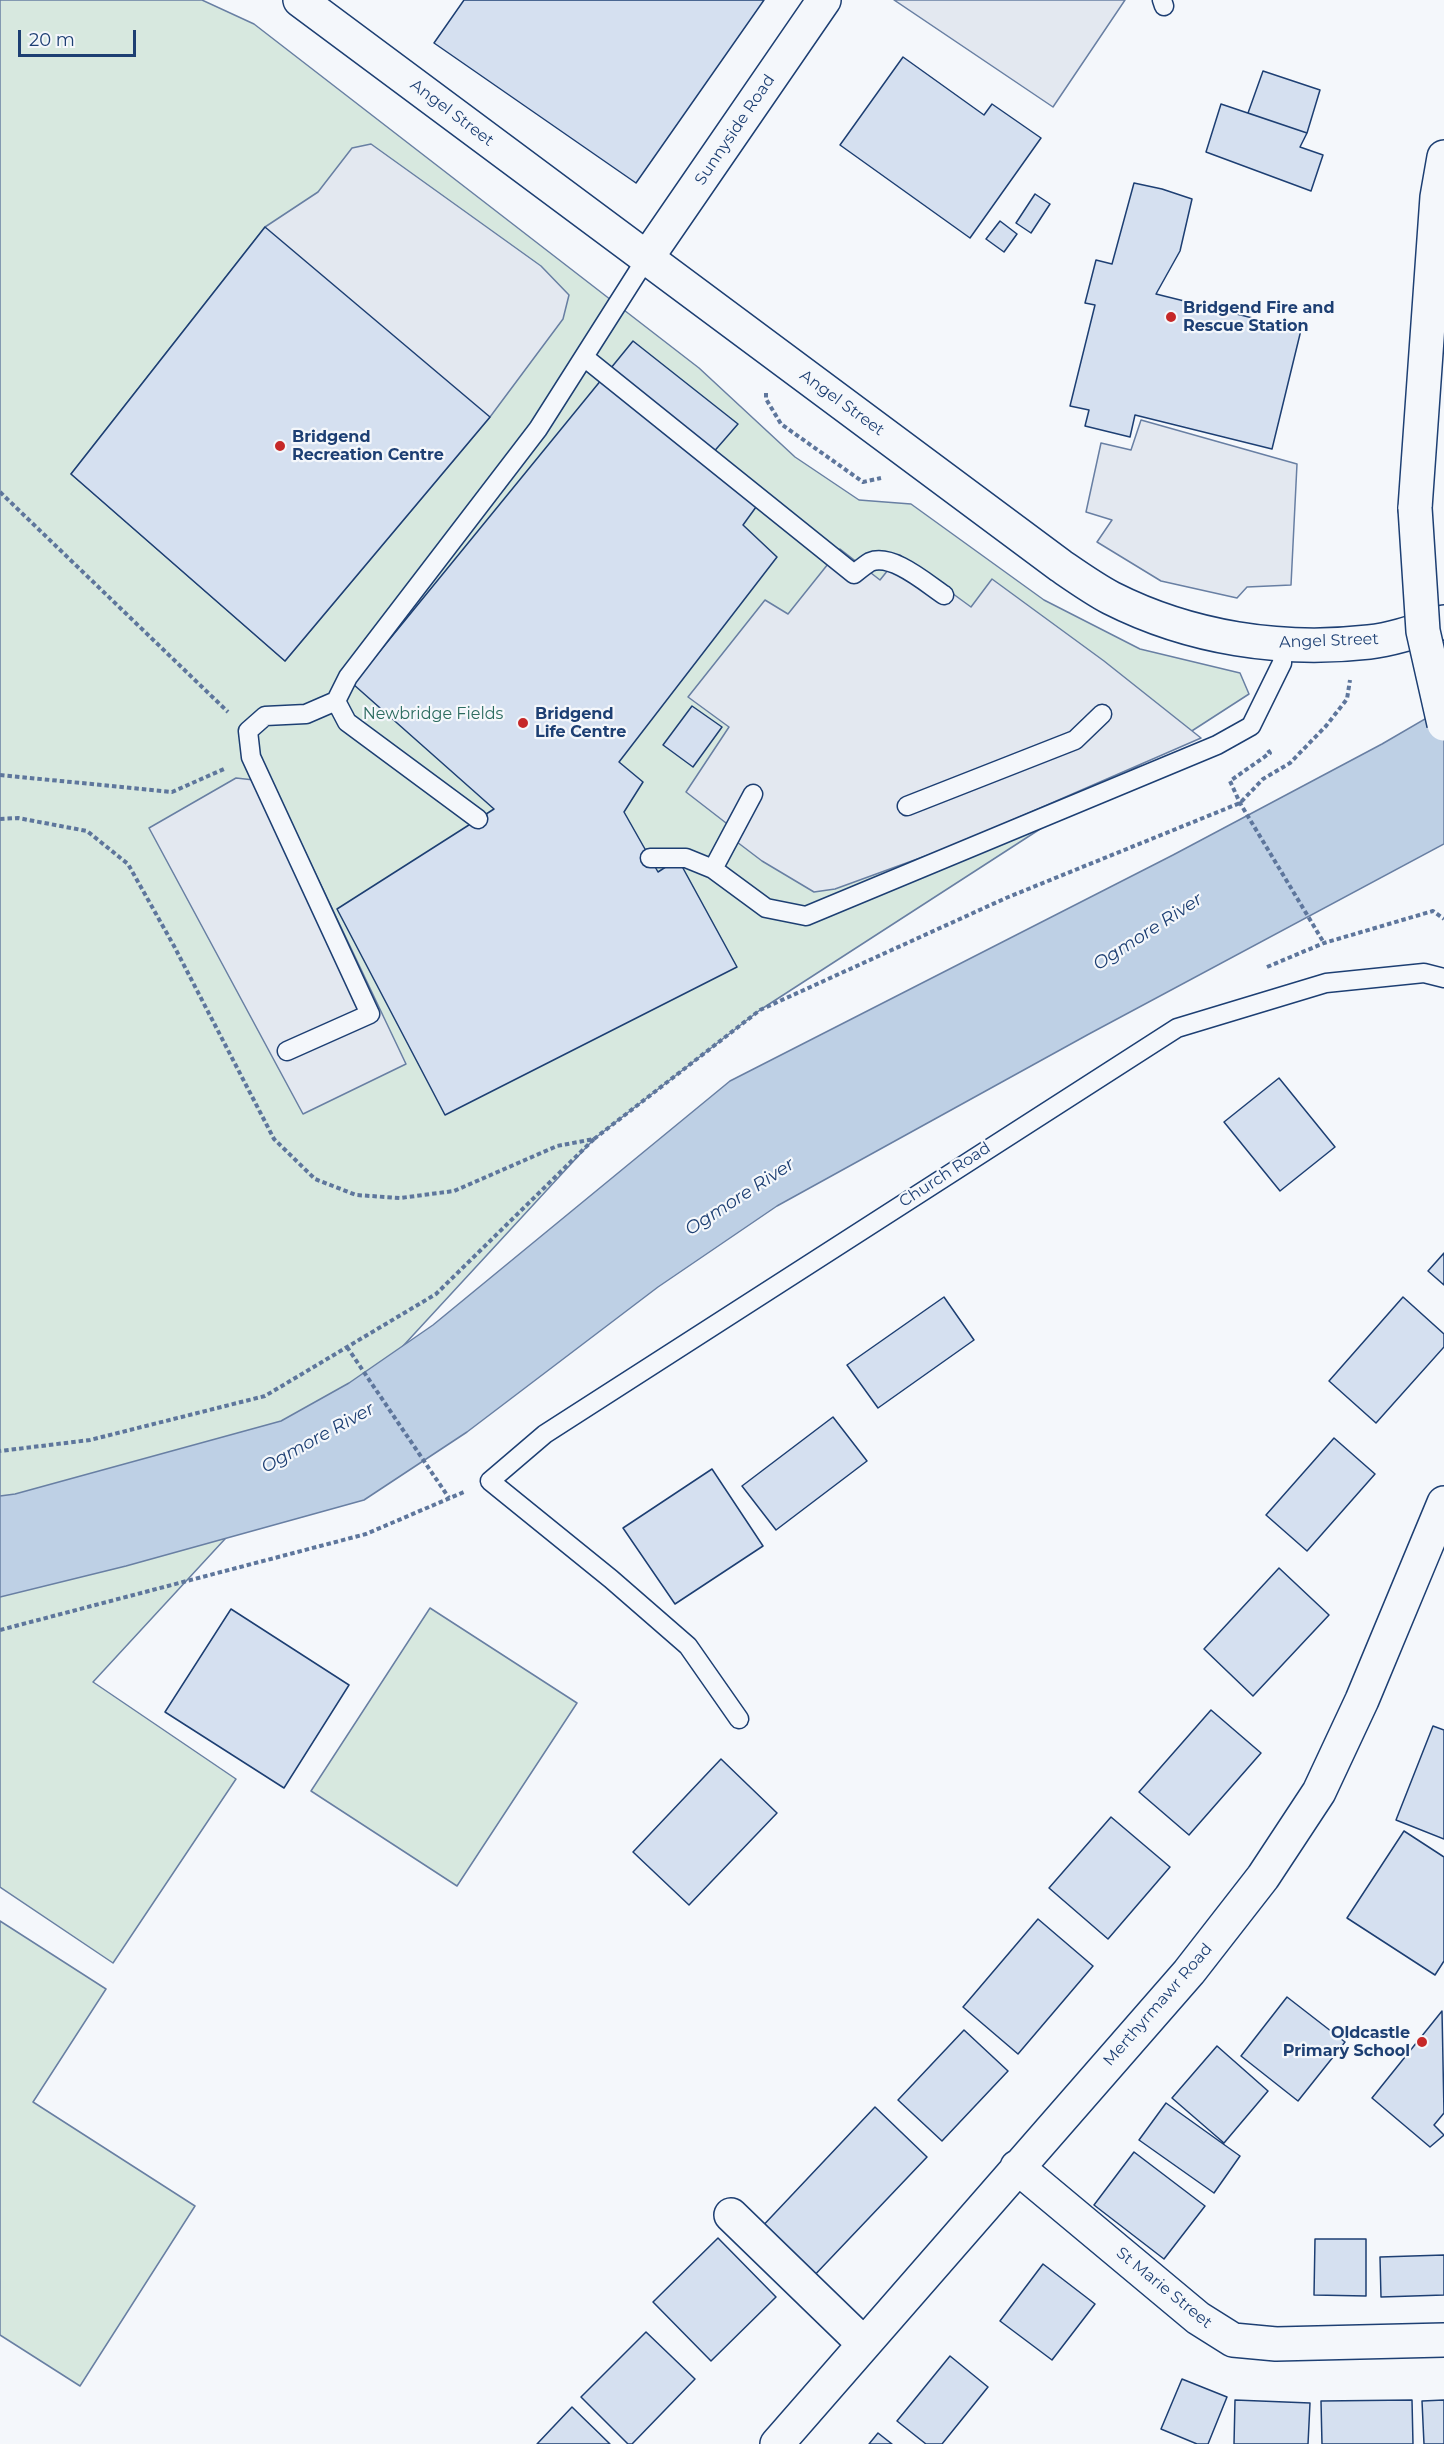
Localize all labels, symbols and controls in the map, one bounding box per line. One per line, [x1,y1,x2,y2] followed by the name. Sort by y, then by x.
[21,18,140,56] scale bar
[29,29,75,51] text: 20 m
[691,71,779,189] street label: Sunnyside Road
[406,75,498,151] street label: Angel Street
[1183,298,1334,336] place label: Bridgend Fire and Rescue Station
[1164,310,1178,324] marker: Bridgend Fire and Rescue Station
[796,366,888,440] street label: Angel Street
[292,427,444,465] place label: Bridgend Recreation Centre
[273,439,287,453] marker: Bridgend Recreation Centre
[1279,630,1379,652] street label: Angel Street
[363,704,503,724] park label: Newbridge Fields
[535,704,626,742] place label: Bridgend Life Centre
[516,716,530,730] marker: Bridgend Life Centre
[1089,889,1207,975] water label: Ogmore River
[896,1138,994,1212] street label: Church Road
[681,1154,799,1240] water label: Ogmore River
[258,1398,378,1478] water label: Ogmore River
[1099,1940,1217,2070] street label: Merthyrmawr Road
[1283,2023,1410,2061] place label: Oldcastle Primary School
[1415,2035,1429,2049] marker: Oldcastle Primary School
[1112,2243,1216,2333] street label: St Marie Street

